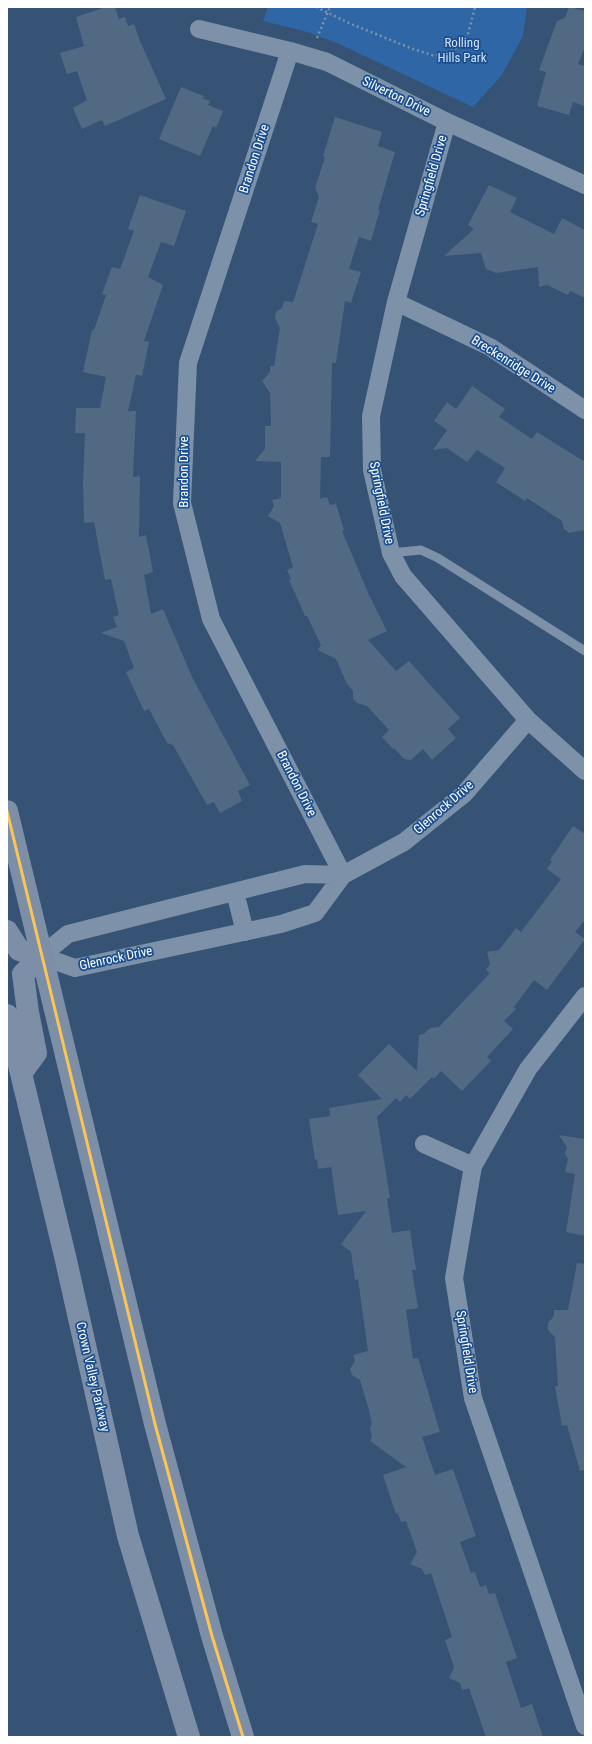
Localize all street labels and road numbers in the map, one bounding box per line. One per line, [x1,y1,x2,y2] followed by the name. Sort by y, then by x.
[359,74,433,120] street label: Silverton Drive
[237,123,273,195] street label: Brandon Drive
[413,134,451,218] street label: Springfield Drive
[468,333,558,397] street label: Breckenridge Drive
[177,436,193,508] street label: Brandon Drive
[365,460,397,546] street label: Springfield Drive
[273,749,319,819] street label: Brandon Drive
[411,778,477,838] street label: Glenrock Drive
[78,944,154,974] street label: Glenrock Drive
[452,1309,480,1395] street label: Springfield Drive
[72,1321,112,1433] street label: Crown Valley Parkway

